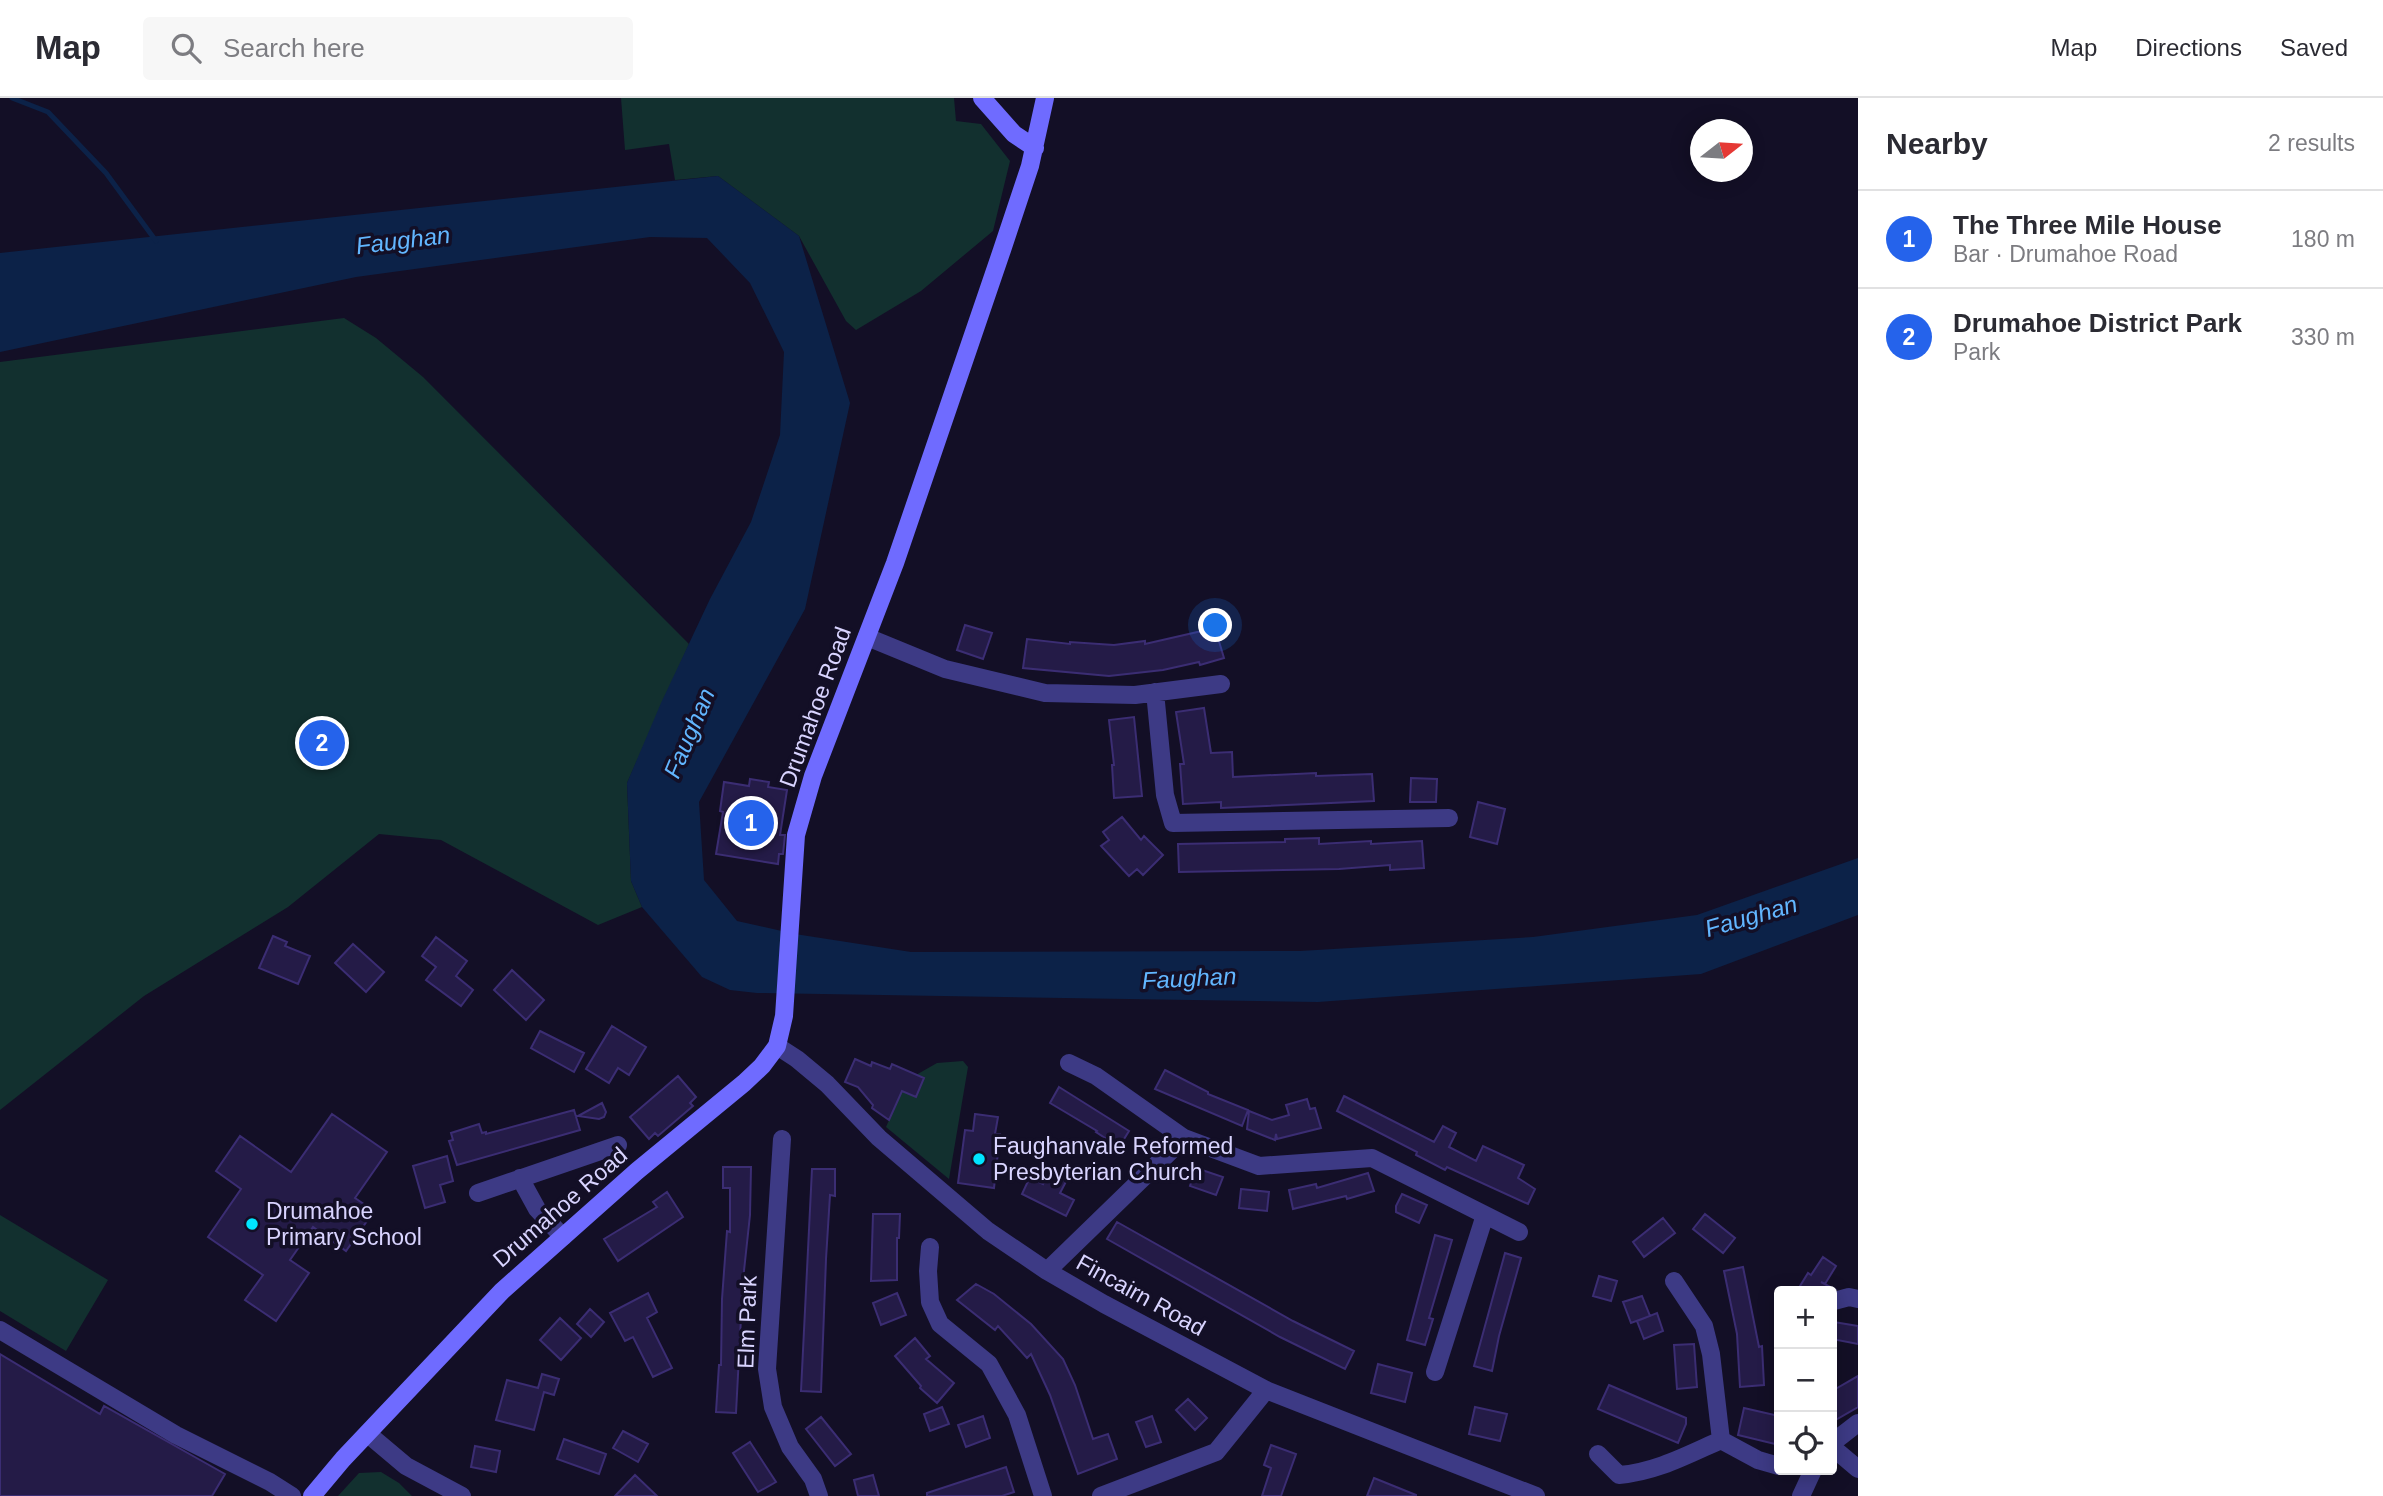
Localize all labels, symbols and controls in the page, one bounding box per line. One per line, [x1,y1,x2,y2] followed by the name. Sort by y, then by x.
[143,17,633,80] search box
[35,29,101,66] text: Map
[167,29,205,67] icon: search
[223,33,365,63] text: Search here
[2051,34,2097,61] text: Map
[2135,34,2242,61] text: Directions
[2280,34,2348,61] text: Saved
[1690,119,1753,182] north arrow
[1886,127,1988,160] text: Nearby
[2268,130,2355,156] text: 2 results
[1953,210,2222,240] text: The Three Mile House
[354,221,452,259] water label: Faughan
[1903,226,1915,252] text: 1
[2291,226,2355,252] text: 180 m
[1953,241,2178,267] text: Bar · Drumahoe Road
[1953,308,2242,338] text: Drumahoe District Park
[1903,324,1915,350] text: 2
[2291,324,2355,350] text: 330 m
[1953,339,2000,365] text: Park
[1198,608,1232,642] your location
[774,623,856,791] street label: Drumahoe Road
[658,684,720,782] water label: Faughan
[299,717,345,769] pin: 2
[728,797,774,849] pin: 1
[1702,890,1800,942] water label: Faughan
[1141,962,1237,994] water label: Faughan
[993,1133,1233,1185] place label: Faughanvale Reformed Presbyterian Church
[488,1142,632,1272] street label: Drumahoe Road
[971,1151,987,1167] marker: Faughanvale Reformed Presbyterian Church
[266,1198,422,1250] place label: Drumahoe Primary School
[244,1216,260,1232] marker: Drumahoe Primary School
[1072,1249,1210,1341] street label: Fincairn Road
[732,1274,762,1369] street label: Elm Park
[1774,1286,1837,1475] map controls
[1774,1286,1837,1349] button: +
[1774,1349,1837,1412] button: −
[1774,1412,1837,1475] button: locate

